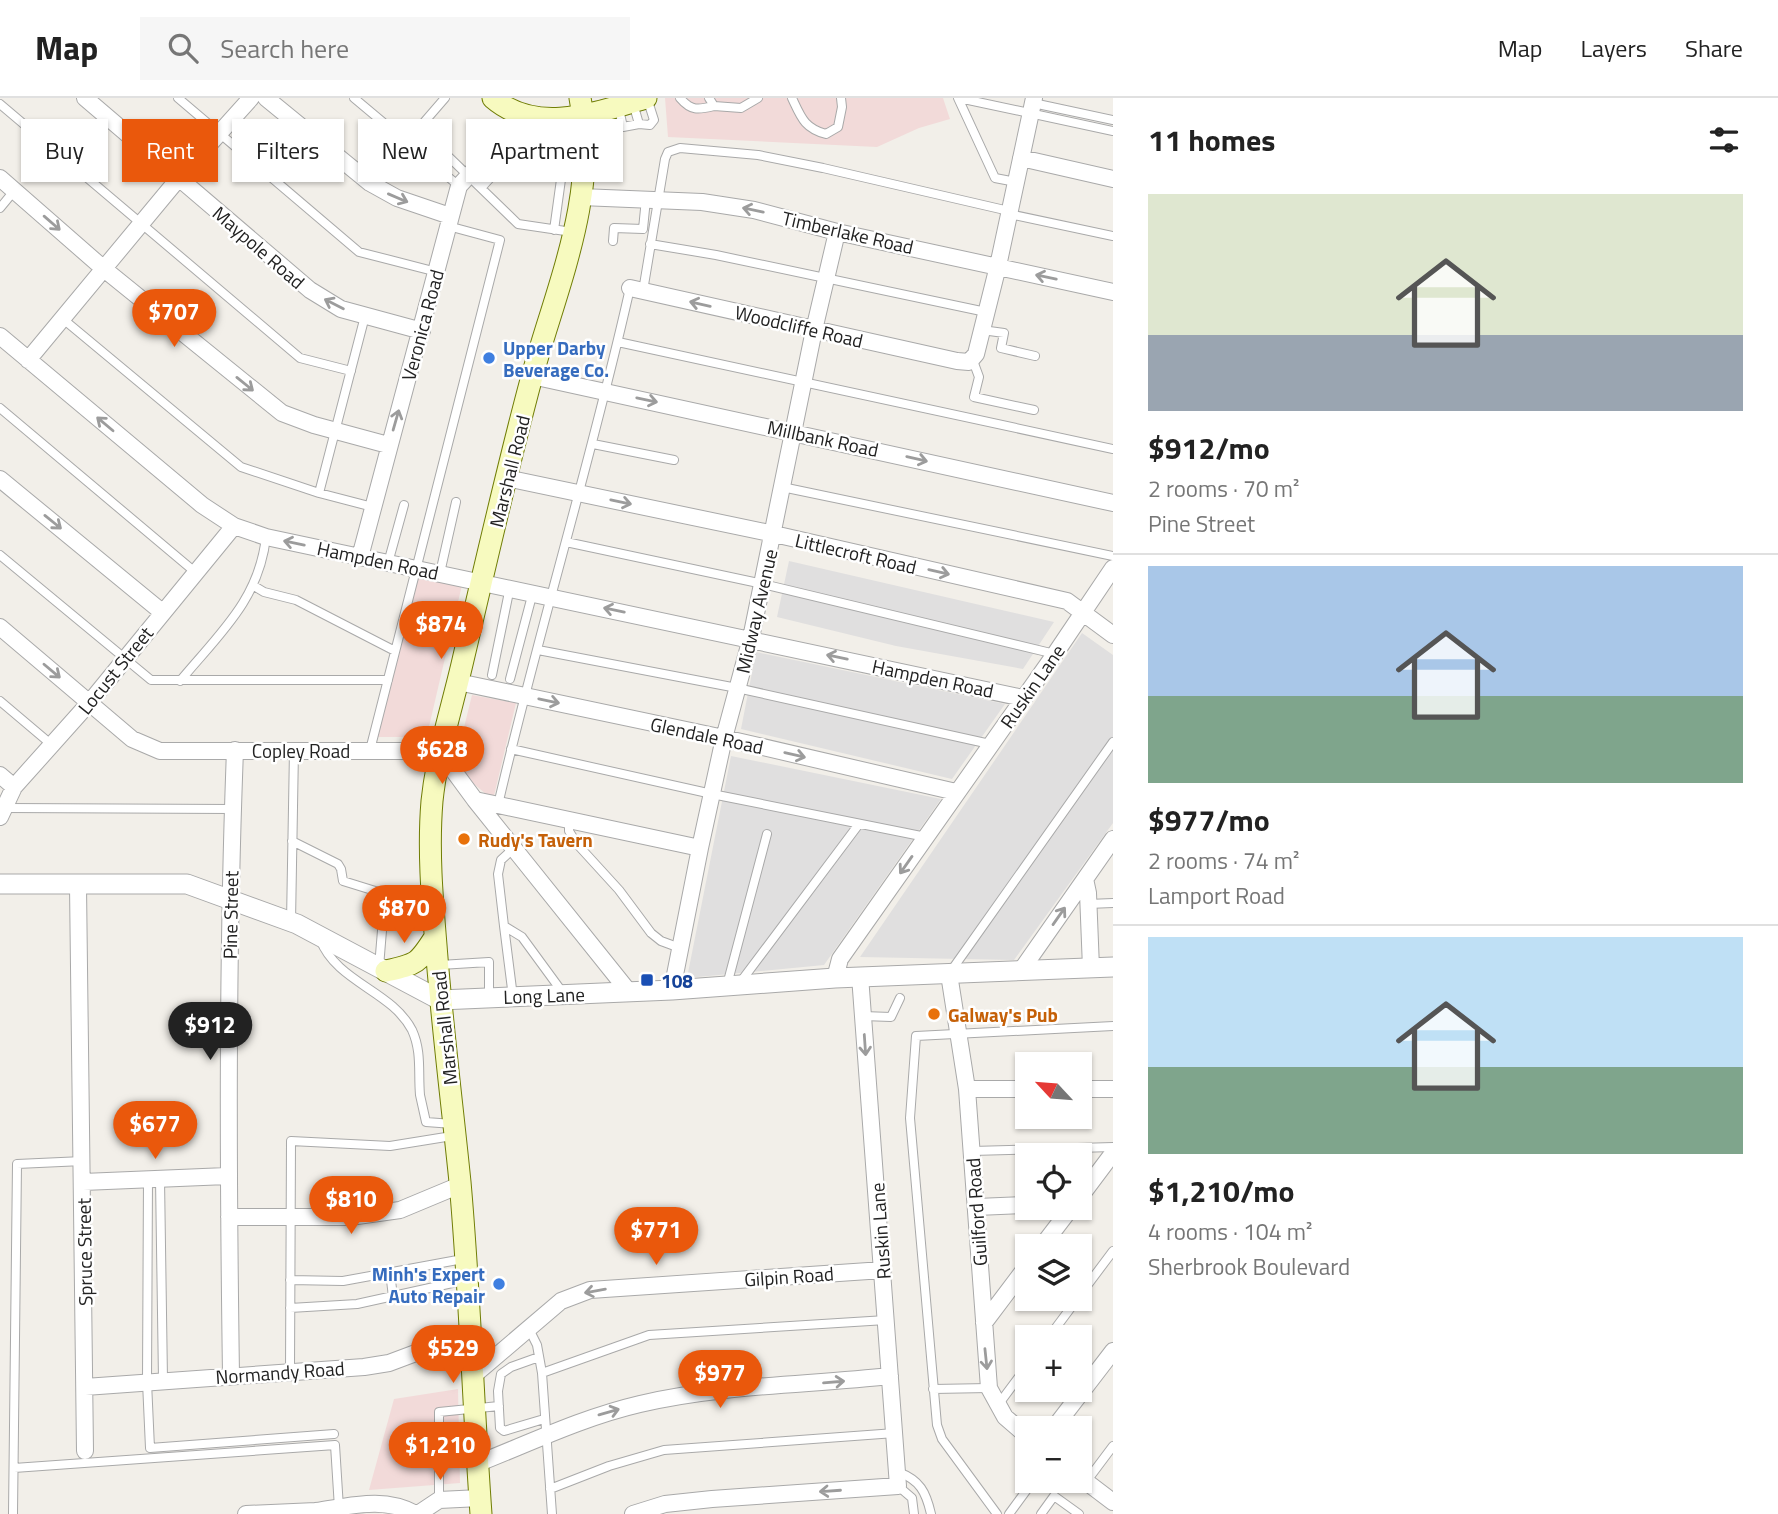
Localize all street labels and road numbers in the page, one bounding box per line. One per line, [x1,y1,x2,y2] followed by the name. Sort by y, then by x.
[207,199,311,295] street label: Maypole Road
[780,203,916,261] street label: Timberlake Road
[393,266,451,384] street label: Veronica Road
[732,297,866,355] street label: Woodcliffe Road
[481,412,537,530] street label: Marshall Road
[765,412,881,464] street label: Millbank Road
[793,525,919,581] street label: Littlecroft Road
[315,533,441,587] street label: Hampden Road
[728,546,784,676] street label: Midway Avenue
[70,619,160,720] street label: Locust Street
[992,638,1072,734] street label: Ruskin Lane
[870,651,996,705] street label: Hampden Road
[648,709,766,761] street label: Glendale Road
[252,736,350,765] street label: Copley Road
[215,870,245,959] street label: Pine Street
[424,969,464,1087] street label: Marshall Road
[503,979,585,1011] street label: Long Lane
[958,1157,994,1267] street label: Guilford Road
[862,1182,898,1280] street label: Ruskin Lane
[69,1197,99,1306] street label: Spruce Street
[743,1258,835,1294] street label: Gilpin Road
[214,1353,346,1391] street label: Normandy Road

